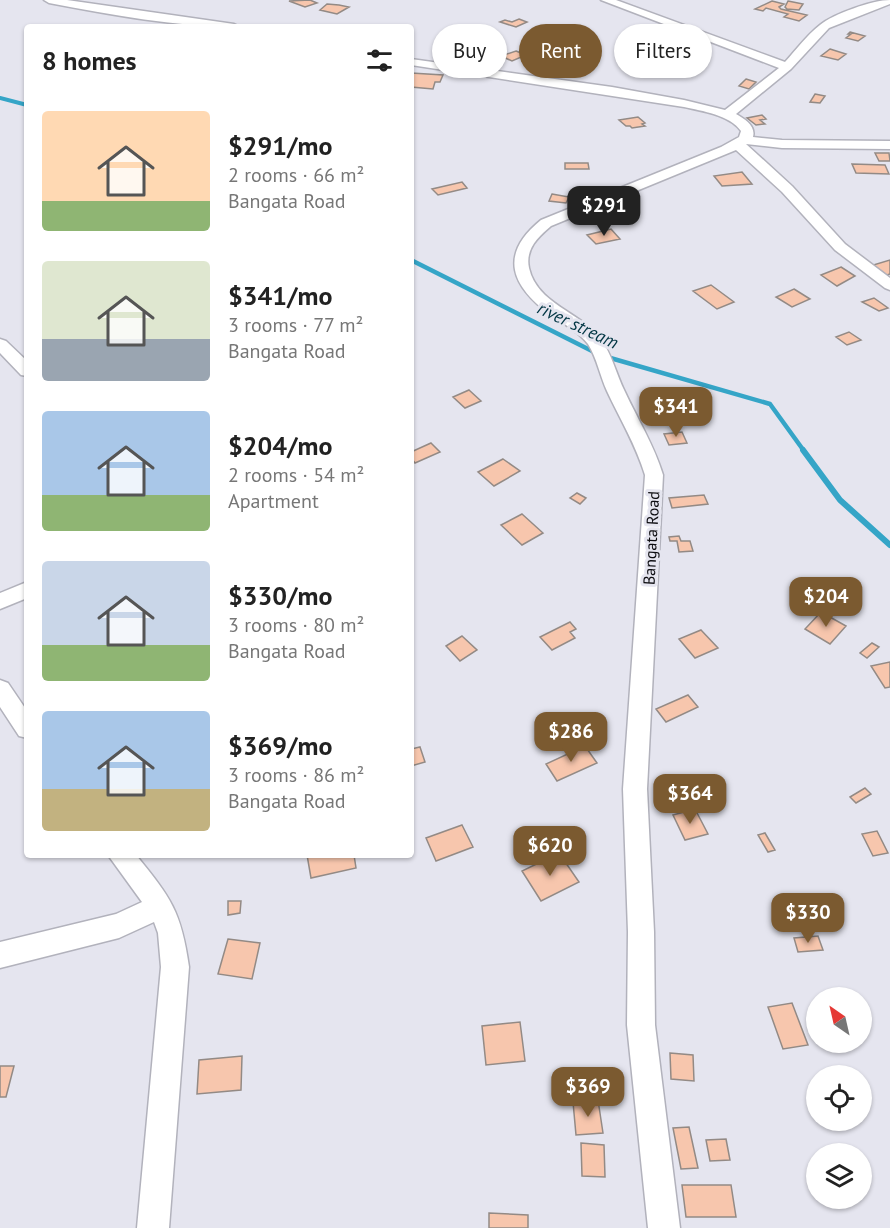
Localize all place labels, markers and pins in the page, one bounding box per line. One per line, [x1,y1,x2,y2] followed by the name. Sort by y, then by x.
[568,186,640,237] pin: $291
[640,387,712,438] pin: $341
[790,577,862,628] pin: $204
[535,712,607,763] pin: $286
[654,774,726,825] pin: $364
[514,826,586,877] pin: $620
[772,893,844,944] pin: $330
[552,1067,624,1118] pin: $369

